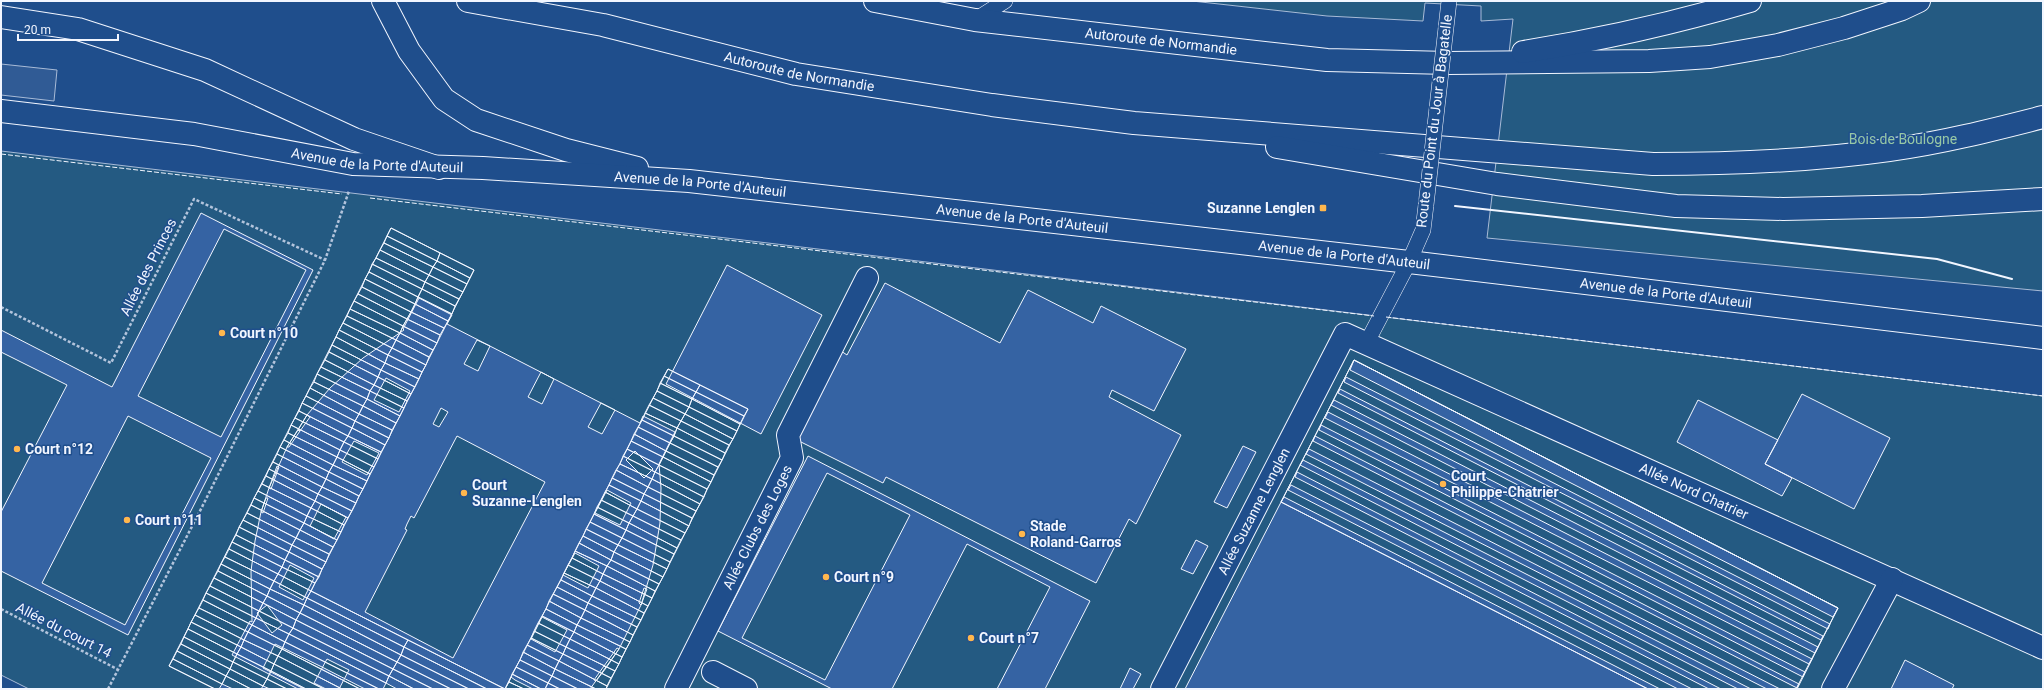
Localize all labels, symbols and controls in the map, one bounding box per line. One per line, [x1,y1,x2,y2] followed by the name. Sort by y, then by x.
[1413,13,1455,229] street label: Route du Point du Jour à Bagatelle
[18,16,118,42] scale bar
[24,23,51,37] text: 20 m
[1084,25,1238,58] street label: Autoroute de Normandie
[723,48,876,94] street label: Autoroute de Normandie
[1849,131,1957,147] park label: Bois de Boulogne
[290,145,463,175] street label: Avenue de la Porte d'Auteuil
[614,168,787,200] street label: Avenue de la Porte d'Auteuil
[1207,200,1315,216] place label: Suzanne Lenglen
[935,201,1109,236] street label: Avenue de la Porte d'Auteuil
[1318,203,1328,213] marker: Suzanne Lenglen
[117,216,179,318] street label: Allée des Princes
[1257,237,1431,272] street label: Avenue de la Porte d'Auteuil
[1579,275,1753,311] street label: Avenue de la Porte d'Auteuil
[230,325,298,341] place label: Court n°10
[217,328,227,338] marker: Court n°10
[25,441,93,457] place label: Court n°12
[12,444,22,454] marker: Court n°12
[1214,445,1293,577] street label: Allée Suzanne Lenglen
[1637,460,1751,523] street label: Allée Nord Chatrier
[719,462,795,592] street label: Allée Clubs des Loges
[1451,468,1559,500] place label: Court Philippe-Chatrier
[472,477,582,509] place label: Court Suzanne-Lenglen
[1438,479,1448,489] marker: Court Philippe-Chatrier
[459,488,469,498] marker: Court Suzanne-Lenglen
[135,512,203,528] place label: Court n°11
[122,515,132,525] marker: Court n°11
[1030,518,1122,550] place label: Stade Roland-Garros
[1017,529,1027,539] marker: Stade Roland-Garros
[834,569,894,585] place label: Court n°9
[821,572,831,582] marker: Court n°9
[13,599,115,661] street label: Allée du court 14
[979,630,1039,646] place label: Court n°7
[966,633,976,643] marker: Court n°7

